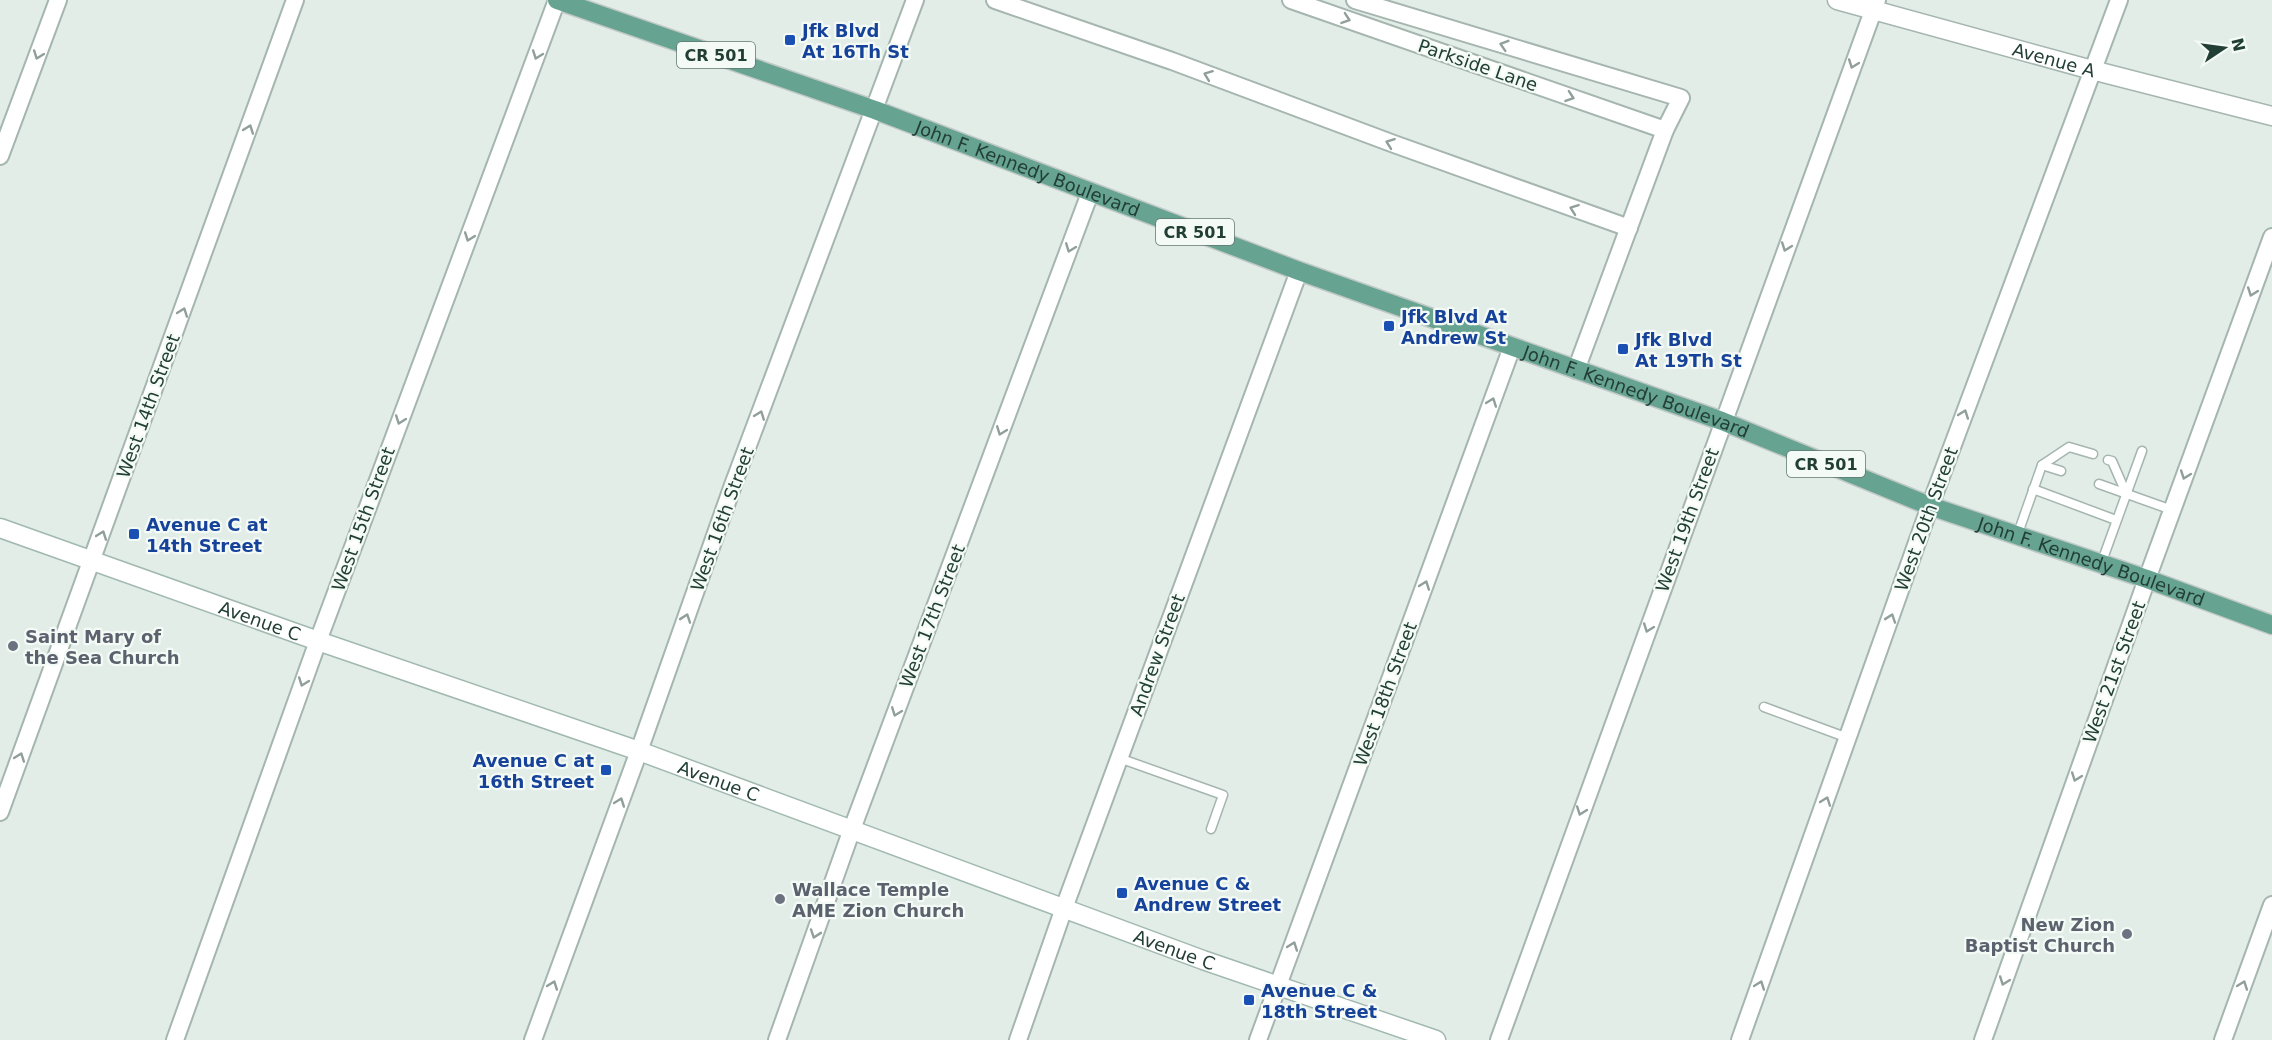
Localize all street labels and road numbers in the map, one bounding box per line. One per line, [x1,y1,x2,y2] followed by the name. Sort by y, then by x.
[1415,35,1541,95] street label: Parkside Lane
[2010,38,2098,81] street label: Avenue A
[677,42,755,68] road number: CR 501
[912,116,1143,220] street label: John F. Kennedy Boulevard
[1156,219,1234,245] road number: CR 501
[112,331,184,481] street label: West 14th Street
[1519,341,1752,442] street label: John F. Kennedy Boulevard
[327,444,399,594] street label: West 15th Street
[686,444,758,594] street label: West 16th Street
[1890,444,1962,594] street label: West 20th Street
[1651,445,1723,595] street label: West 19th Street
[1787,451,1865,477] road number: CR 501
[1974,512,2208,610] street label: John F. Kennedy Boulevard
[895,541,969,691] street label: West 17th Street
[1125,591,1189,719] street label: Andrew Street
[216,596,304,645] street label: Avenue C
[2079,598,2149,746] street label: West 21st Street
[1349,619,1421,769] street label: West 18th Street
[675,756,762,805] street label: Avenue C
[1131,925,1218,974] street label: Avenue C

